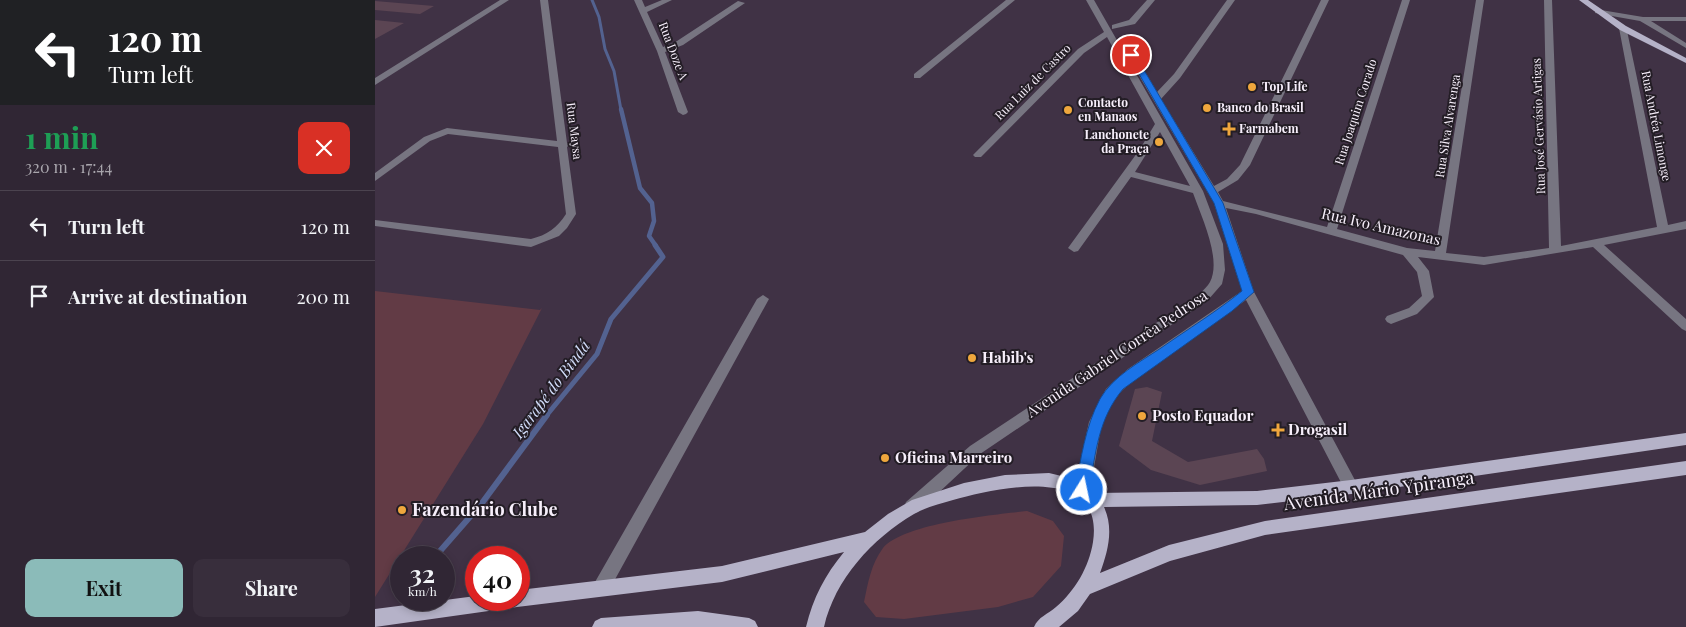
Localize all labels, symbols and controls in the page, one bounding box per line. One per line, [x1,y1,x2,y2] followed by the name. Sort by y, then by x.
[108,14,202,61] text: 120 m
[656,19,692,82] street label: Rua Doze A
[25,20,90,85] icon: left
[1110,34,1152,76] pin
[991,40,1074,123] street label: Rua Luiz de Castro
[1117,41,1145,69] icon: arrive
[1330,56,1380,167] street label: Rua Joaquim Corado
[1528,58,1548,194] street label: Rua José Gervásio Artigas
[108,59,193,89] text: Turn left
[1638,69,1676,182] street label: Rua Andréa Limonge
[1431,73,1463,179] street label: Rua Silva Alvarenga
[1262,78,1307,94] place label: Top Life
[1246,81,1258,93] marker: Top Life
[1078,94,1138,124] place label: Contacto en Manaos
[1217,99,1304,115] place label: Banco do Brasil
[564,102,586,160] street label: Rua Maysa
[1201,102,1213,114] marker: Banco do Brasil
[1062,104,1074,116] marker: Contacto en Manaos
[25,117,99,157] text: 1 min
[1239,120,1299,136] place label: Farmabem
[298,122,350,174] button: close
[1223,123,1235,135] marker: Farmabem
[1084,126,1150,156] place label: Lanchonete da Praça
[1153,136,1165,148] marker: Lanchonete da Praça
[25,156,112,177] text: 320 m · 17:44
[1320,203,1443,249] street label: Rua Ivo Amazonas
[25,212,53,240] icon: left
[68,213,145,239] text: Turn left
[301,213,350,239] text: 120 m
[25,282,53,310] icon: arrive
[68,283,248,309] text: Arrive at destination
[296,283,350,309] text: 200 m
[1021,285,1211,422] street label: Avenida Gabriel Corrêa Pedrosa
[506,335,595,443] water label: Igarapé do Bindá
[982,347,1034,367] place label: Habib's
[966,352,978,364] marker: Habib's
[1152,405,1254,425] place label: Posto Equador
[1136,410,1148,422] marker: Posto Equador
[1288,419,1347,439] place label: Drogasil
[1272,424,1284,436] marker: Drogasil
[895,447,1012,467] place label: Oficina Marreiro
[879,452,891,464] marker: Oficina Marreiro
[1055,463,1107,515] position arrow
[1281,465,1476,515] street label: Avenida Mário Ypiranga
[412,497,558,521] place label: Fazendário Clube
[396,504,408,516] marker: Fazendário Clube
[465,546,530,611] speed limit sign: 40
[410,556,435,589] text: 32
[25,559,183,617] button: Exit
[193,559,350,617] button: Share
[408,583,437,599] text: km/h

